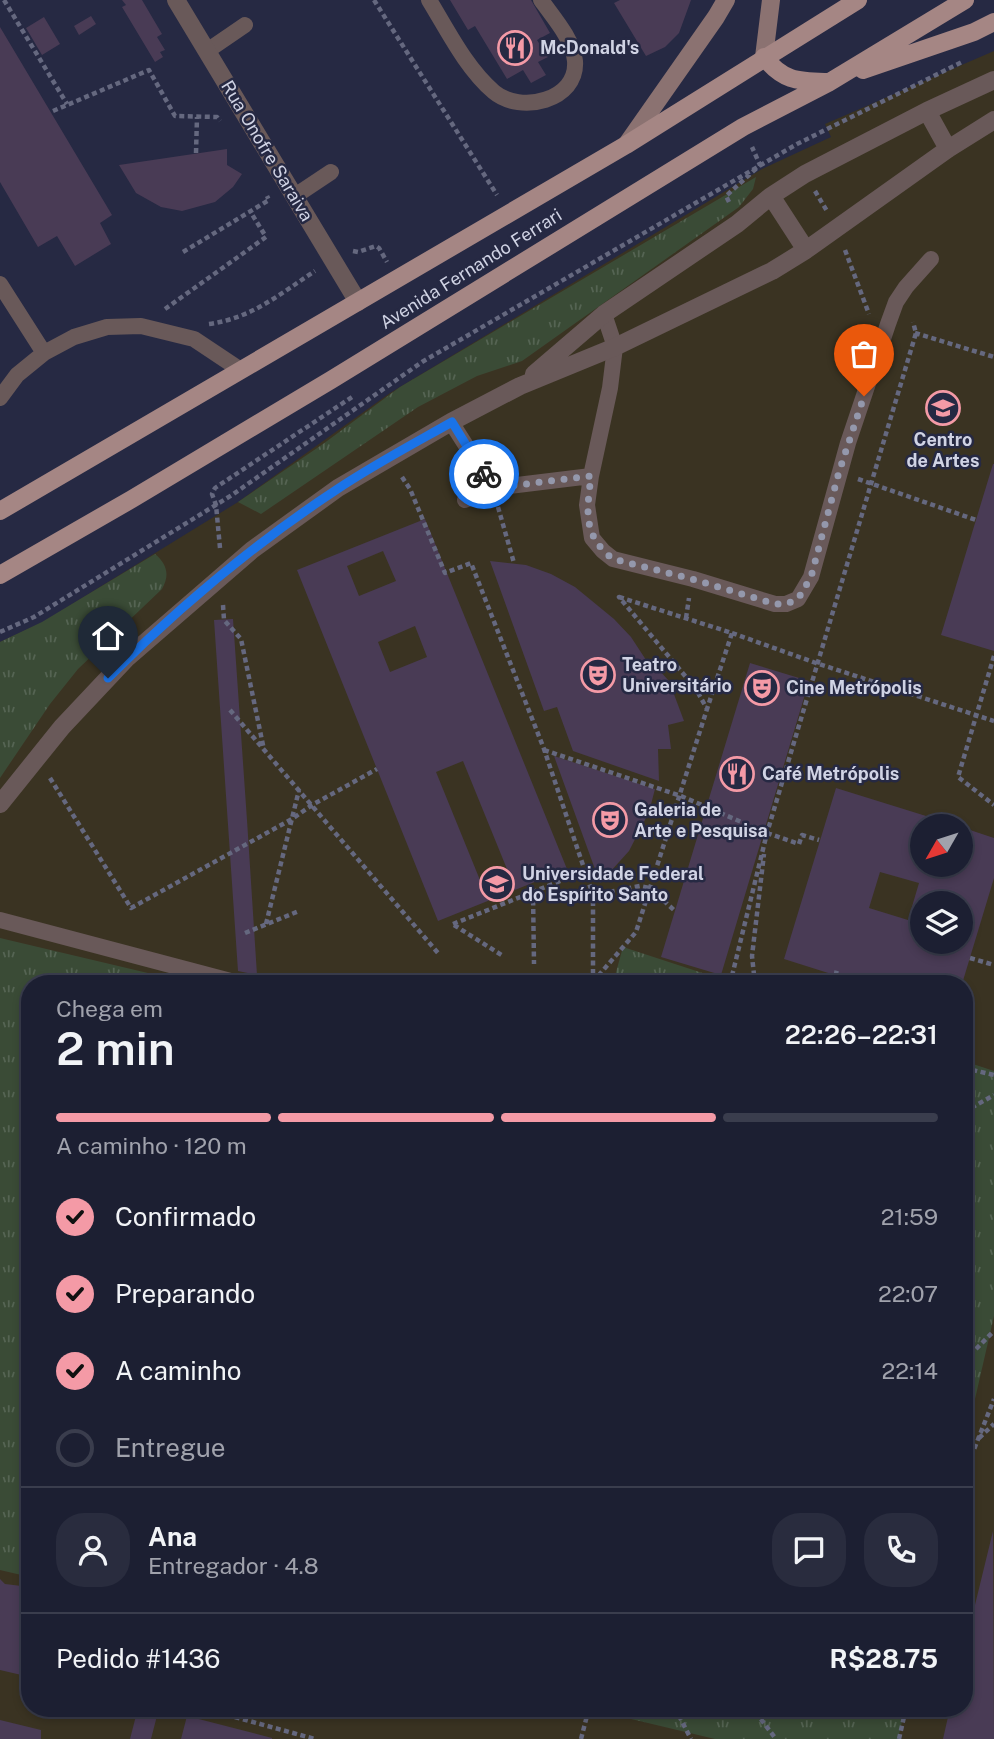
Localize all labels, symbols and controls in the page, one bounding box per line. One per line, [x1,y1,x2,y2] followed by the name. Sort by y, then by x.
[496,29,534,67] restaurant icon: McDonald's
[540,37,639,58] place label: McDonald's
[217,77,318,225] street label: Rua Onofre Saraiva
[376,204,565,333] street label: Avenida Fernando Ferrari
[834,324,894,396] pin
[845,335,883,373] icon: bag
[924,389,962,427] school or university icon: Centro de Artes
[907,429,979,471] place label: Centro de Artes
[449,439,519,509] courier
[465,455,503,493] icon: bike
[78,606,138,678] pin
[89,617,127,655] icon: home
[622,654,732,696] place label: Teatro Universitário
[579,656,617,694] theatre icon: Teatro Universitário
[743,669,781,707] theatre icon: Cine Metrópolis
[786,677,922,698] place label: Cine Metrópolis
[718,755,756,793] restaurant icon: Café Metrópolis
[762,763,899,784] place label: Café Metrópolis
[634,799,768,841] place label: Galeria de Arte e Pesquisa
[591,801,629,839] theatre icon: Galeria de Arte e Pesquisa
[910,814,973,877] north arrow
[910,814,973,954] map controls
[522,863,704,905] place label: Universidade Federal do Espírito Santo
[478,865,516,903] school or university icon: Universidade Federal do Espírito Santo
[910,891,973,954] button: layers
[56,995,163,1022] text: Chega em
[785,1019,938,1050] text: 22:26–22:31
[56,1021,175,1075] text: 2 min
[56,1132,247,1159] text: A caminho · 120 m
[56,1198,94,1236] icon: check
[115,1201,256,1232] text: Confirmado
[881,1203,938,1230] text: 21:59
[56,1275,94,1313] icon: check
[115,1278,255,1309] text: Preparando
[878,1280,938,1307] text: 22:07
[56,1352,94,1390] icon: check
[115,1355,242,1386] text: A caminho
[882,1357,938,1384] text: 22:14
[115,1432,226,1463] text: Entregue
[56,1513,130,1587] button: person
[772,1513,846,1587] button: chat
[864,1513,938,1587] button: phone
[148,1521,197,1552] text: Ana
[148,1552,319,1579] text: Entregador · 4.8
[56,1643,221,1674] text: Pedido #1436
[830,1643,938,1674] text: R$28.75

